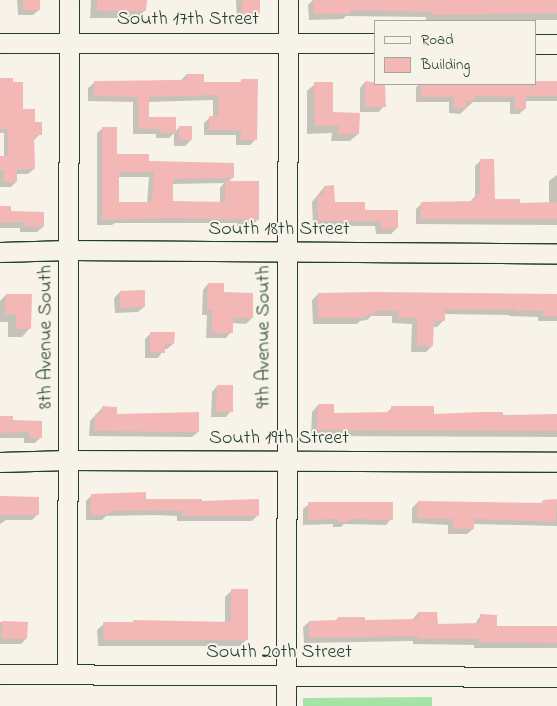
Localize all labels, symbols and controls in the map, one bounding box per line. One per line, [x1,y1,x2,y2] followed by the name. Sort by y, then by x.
[117,7,259,31] street label: South 17th Street
[374,20,537,85] legend
[421,29,454,51] text: Road
[421,54,470,76] text: Building
[208,217,350,241] street label: South 18th Street
[34,265,58,409] street label: 8th Avenue South
[252,266,276,408] street label: 9th Avenue South
[209,426,349,450] street label: South 19th Street
[206,640,352,664] street label: South 20th Street

